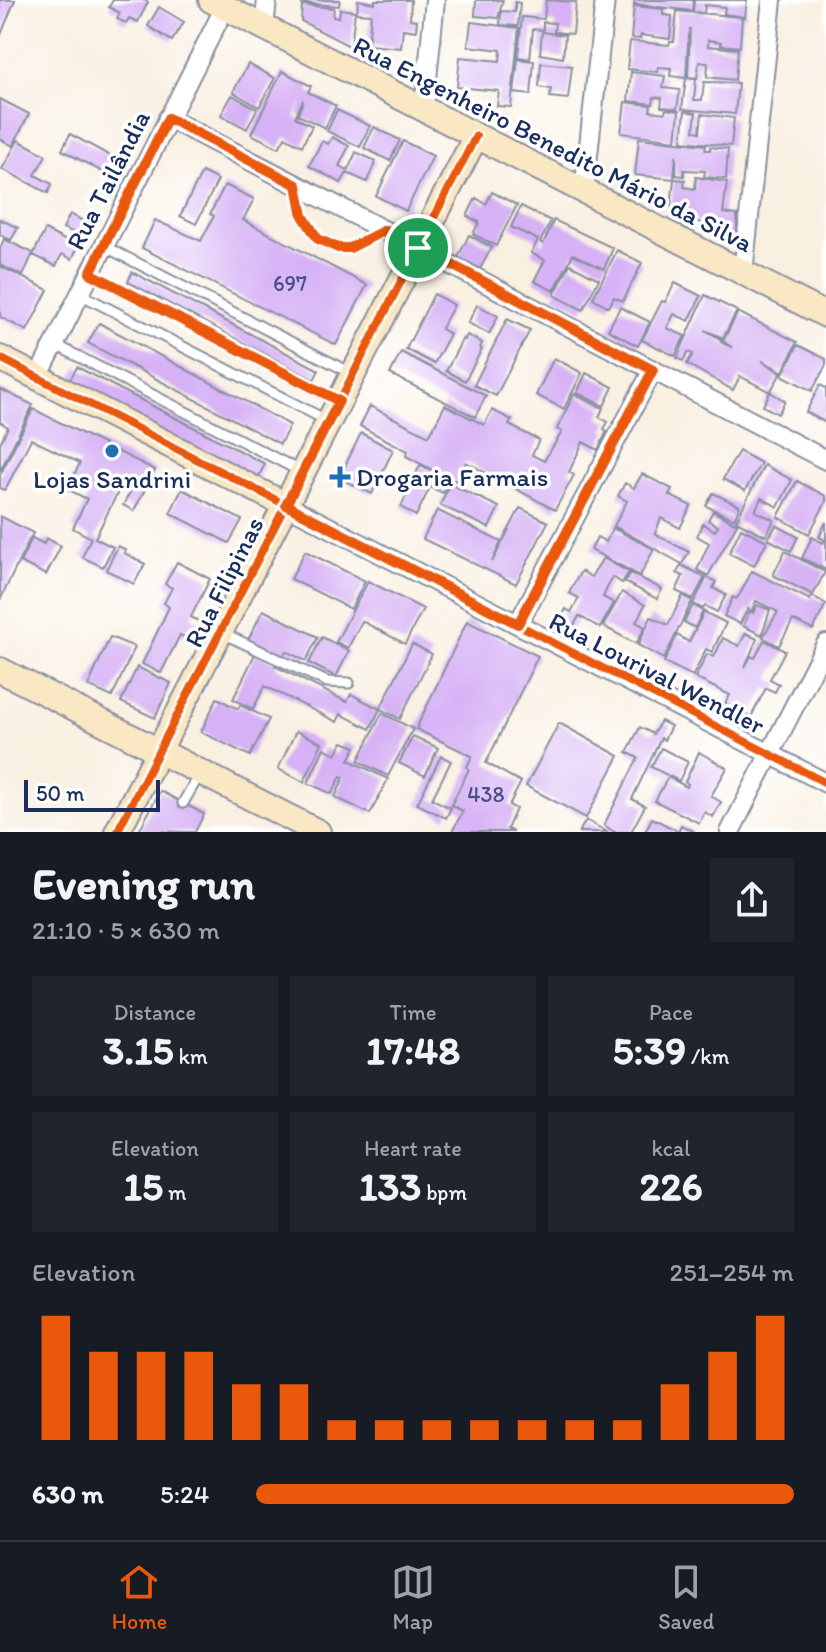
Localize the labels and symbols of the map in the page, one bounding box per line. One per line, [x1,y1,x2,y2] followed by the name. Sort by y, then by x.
[348,29,759,259] street label: Rua Engenheiro Benedito Mário da Silva
[59,104,157,255] street label: Rua Tailândia
[384,214,452,282] pin
[273,270,307,297] house number: 697
[103,442,121,460] marker: Lojas Sandrini
[356,461,548,493] place label: Drogaria Farmais
[33,463,191,495] place label: Lojas Sandrini
[331,468,349,486] marker: Drogaria Farmais
[177,511,271,653] street label: Rua Filipinas
[544,605,771,741] street label: Rua Lourival Wendler
[24,776,160,812] scale bar
[467,781,505,808] house number: 438

